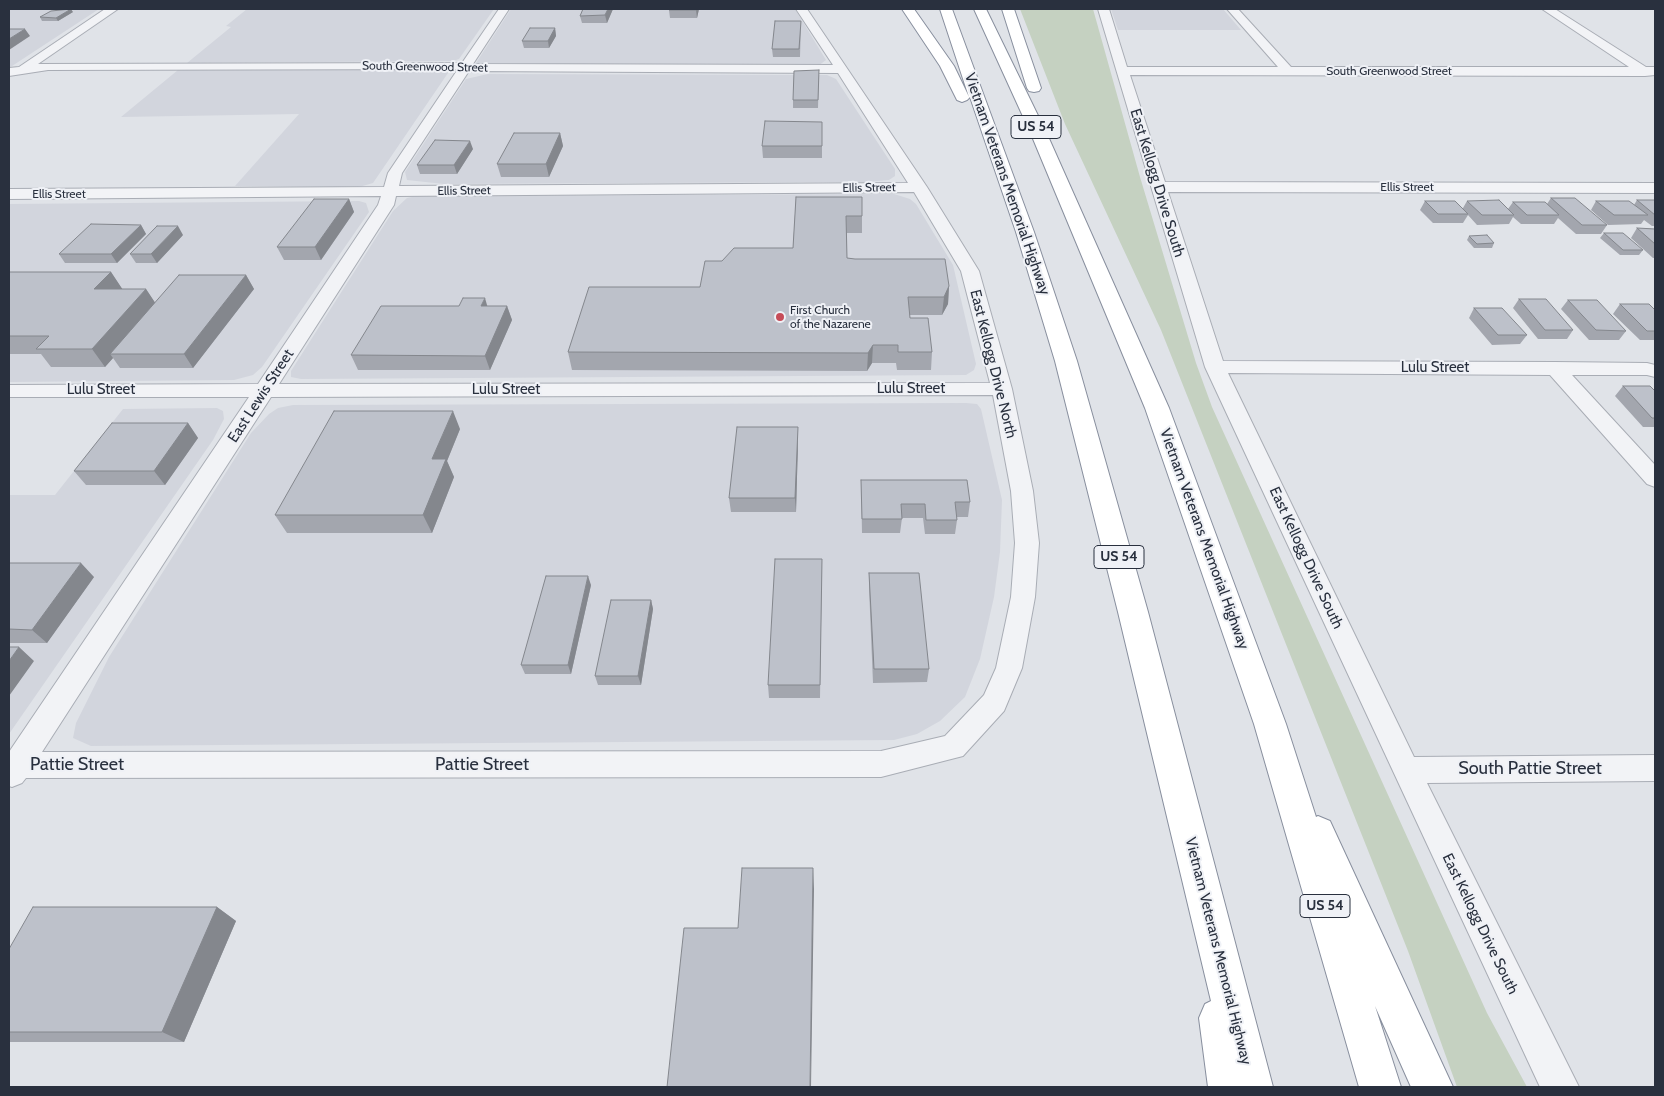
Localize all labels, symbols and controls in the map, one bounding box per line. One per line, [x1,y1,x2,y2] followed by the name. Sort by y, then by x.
[362,59,488,75] street label: South Greenwood Street
[1326,64,1452,78] street label: South Greenwood Street
[960,71,1054,297] street label: Vietnam Veterans Memorial Highway
[1126,107,1188,259] street label: East Kellogg Drive South
[1011,115,1061,138] road number: US 54
[842,180,896,196] street label: Ellis Street
[1380,180,1434,194] street label: Ellis Street
[437,183,491,199] street label: Ellis Street
[32,187,86,201] street label: Ellis Street
[966,288,1020,440] street label: East Kellogg Drive North
[790,303,871,331] place label: First Church of the Nazarene
[774,311,786,323] marker: First Church of the Nazarene
[224,346,298,446] street label: East Lewis Street
[1401,359,1469,377] street label: Lulu Street
[877,380,945,398] street label: Lulu Street
[67,381,135,399] street label: Lulu Street
[472,381,540,399] street label: Lulu Street
[1156,426,1252,652] street label: Vietnam Veterans Memorial Highway
[1265,484,1347,632] street label: East Kellogg Drive South
[1094,546,1144,568] road number: US 54
[30,754,124,776] street label: Pattie Street
[435,754,529,776] street label: Pattie Street
[1458,758,1602,780] street label: South Pattie Street
[1181,835,1255,1067] street label: Vietnam Veterans Memorial Highway
[1438,851,1522,997] street label: East Kellogg Drive South
[1300,894,1350,918] road number: US 54

